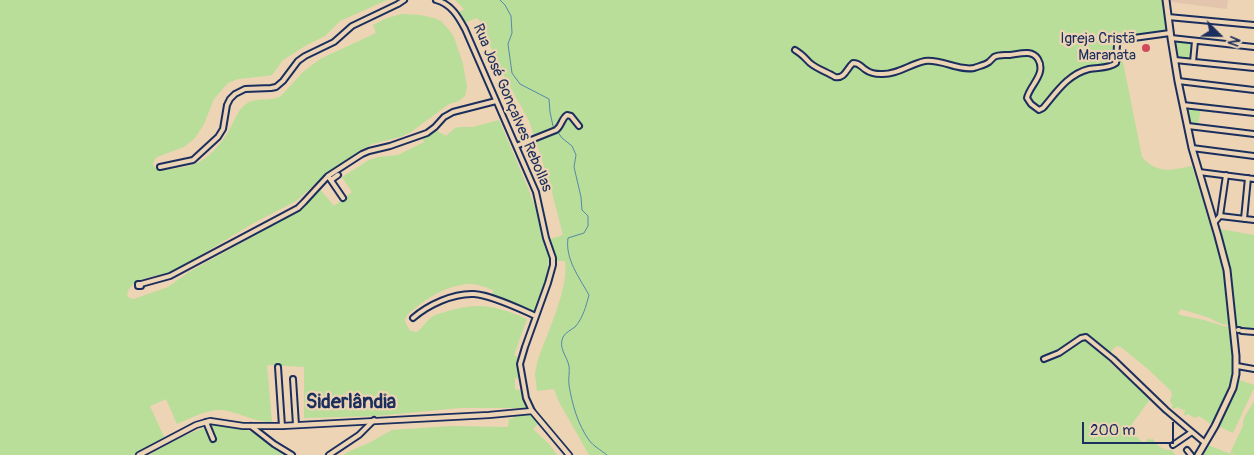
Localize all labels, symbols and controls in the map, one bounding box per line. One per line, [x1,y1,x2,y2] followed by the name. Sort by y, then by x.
[1194,10,1244,60] north arrow
[468,21,556,195] street label: Rua José Gonçalves Rebollas
[1060,30,1136,65] place label: Igreja Cristã Maranata
[1224,33,1243,49] text: N
[1140,42,1152,54] marker: Igreja Cristã Maranata
[306,391,396,415] district label: Siderlândia
[1084,412,1176,444] scale bar
[1090,421,1135,440] text: 200 m

